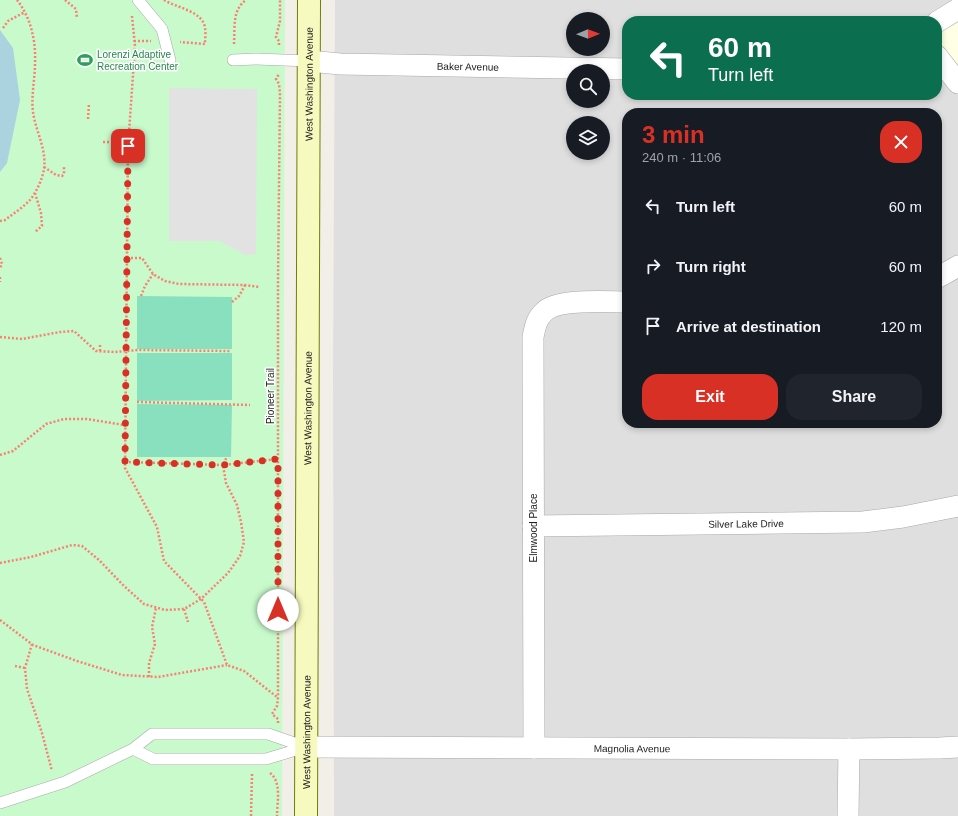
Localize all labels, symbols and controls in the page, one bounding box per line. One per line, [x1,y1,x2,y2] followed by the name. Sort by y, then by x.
[566,12,610,56] north arrow
[566,12,610,160] map controls
[303,27,314,141] street label: West Washington Avenue
[642,32,694,84] icon: left
[708,32,772,63] text: 60 m
[97,49,179,72] place label: Lorenzi Adaptive Recreation Center
[76,51,94,69] sports icon: Lorenzi Adaptive Recreation Center
[437,60,499,72] street label: Baker Avenue
[566,64,610,108] button: search
[708,65,773,85] text: Turn left
[566,116,610,160] button: layers
[642,121,705,148] text: 3 min
[880,121,922,163] button: close
[111,129,145,163] pin
[117,135,139,157] icon: arrive
[642,150,721,165] text: 240 m · 11:06
[642,195,664,217] icon: left
[676,198,735,215] text: Turn left
[889,198,922,215] text: 60 m
[642,255,664,277] icon: right
[676,258,746,275] text: Turn right
[889,258,922,275] text: 60 m
[642,315,664,337] icon: arrive
[676,318,821,335] text: Arrive at destination
[880,318,922,335] text: 120 m
[302,351,313,465] street label: West Washington Avenue
[265,368,276,424] street label: Pioneer Trail
[642,374,778,420] button: Exit
[786,374,922,420] button: Share
[528,493,539,562] street label: Elmwood Place
[708,517,784,529] street label: Silver Lake Drive
[257,589,299,631] position arrow
[301,675,312,789] street label: West Washington Avenue
[594,743,671,754] street label: Magnolia Avenue

